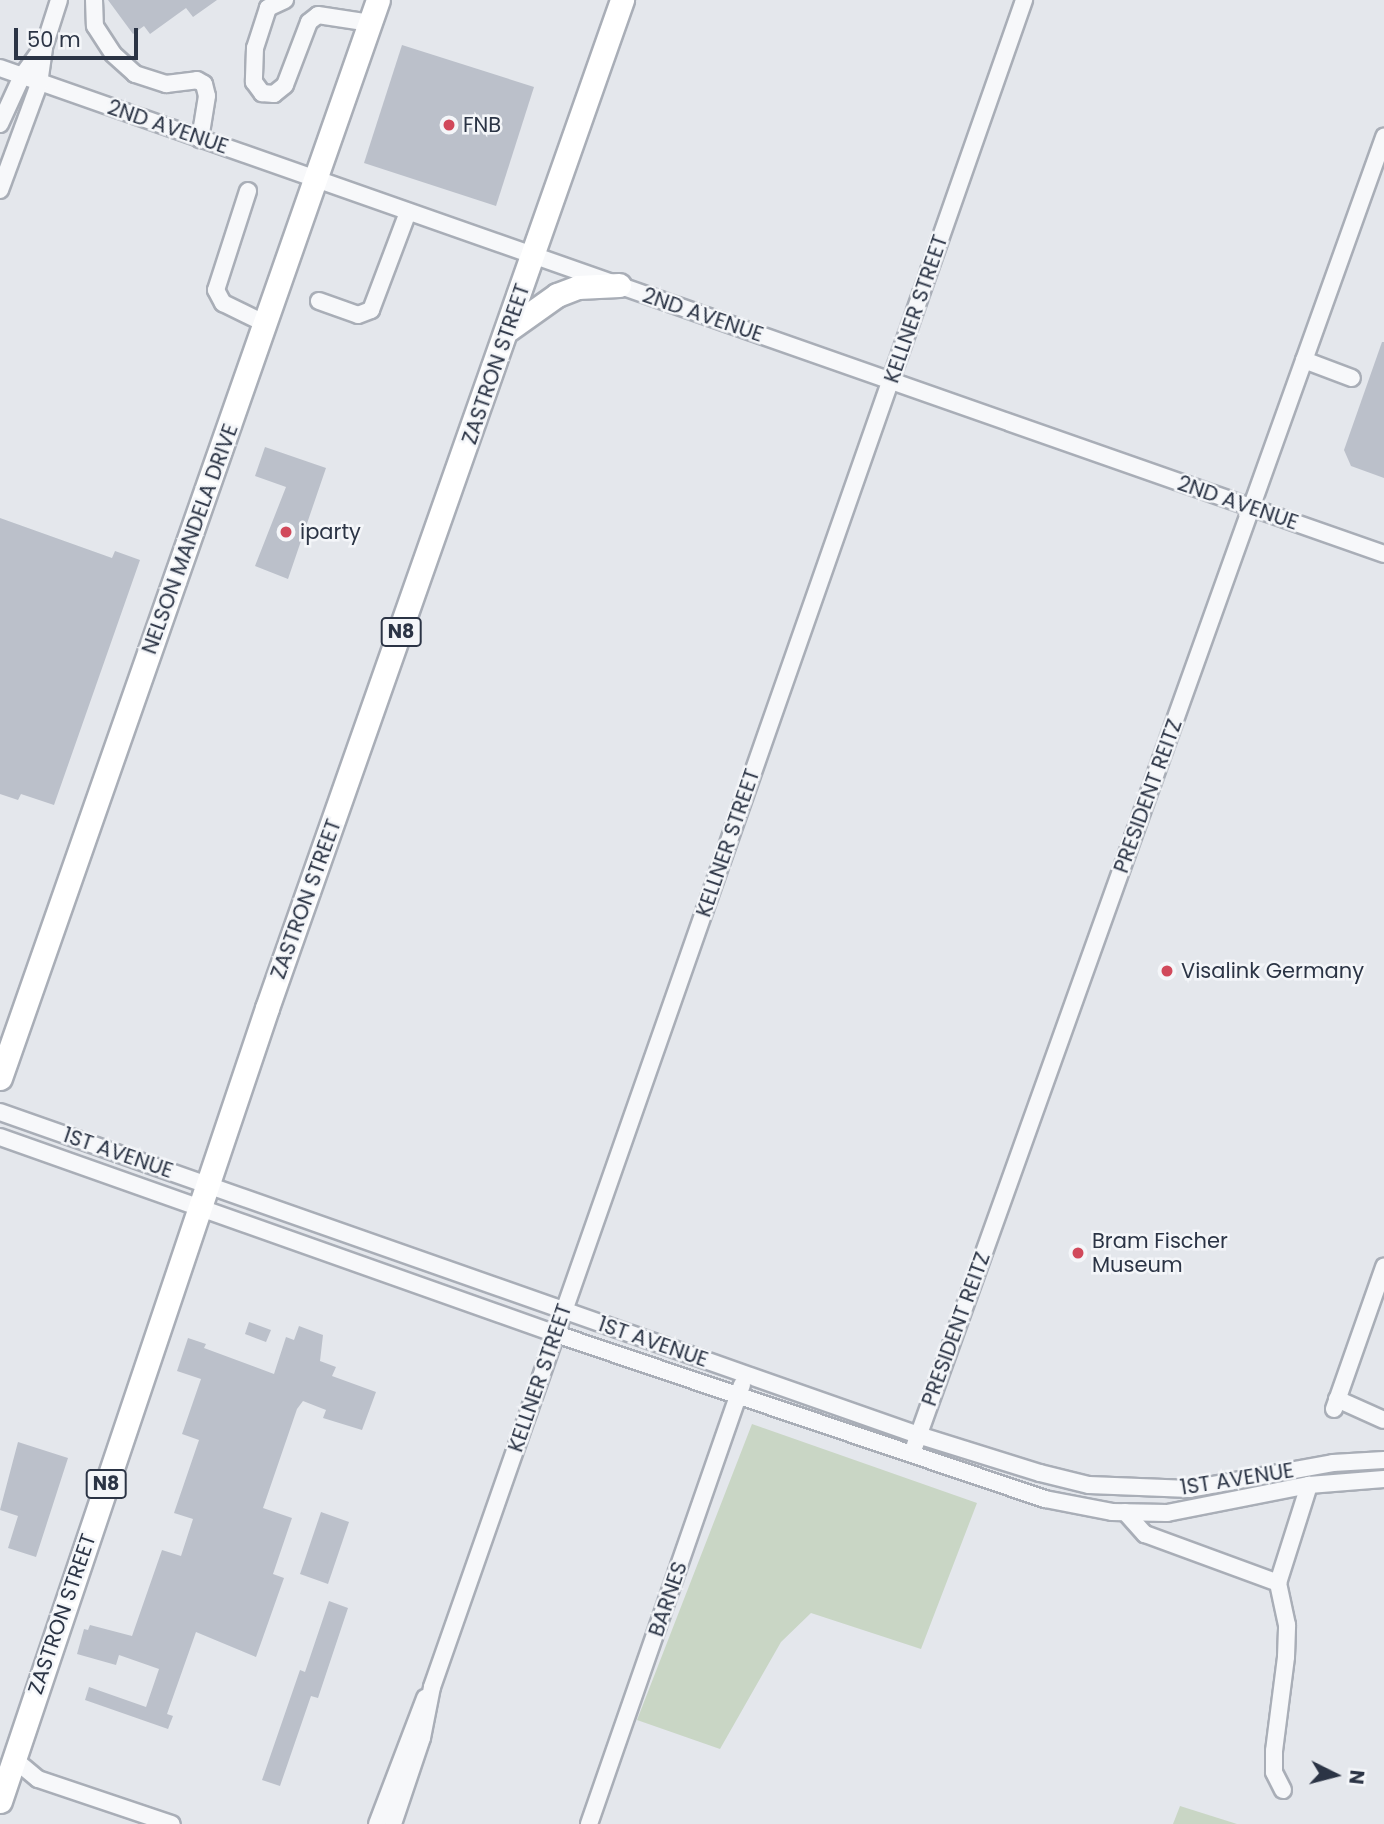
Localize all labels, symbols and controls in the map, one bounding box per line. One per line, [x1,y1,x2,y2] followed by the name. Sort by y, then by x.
[18,14,142,58] scale bar
[27,25,81,54] text: 50 m
[104,95,232,159] street label: 2ND AVENUE
[463,112,501,138] place label: FNB
[441,117,457,133] marker: FNB
[879,232,953,386] street label: KELLNER STREET
[457,280,535,448] street label: ZASTRON STREET
[639,283,767,347] street label: 2ND AVENUE
[137,421,243,657] street label: NELSON MANDELA DRIVE
[1174,471,1302,535] street label: 2ND AVENUE
[300,519,361,545] place label: iparty
[278,524,294,540] marker: iparty
[380,617,422,648] road number: N8
[1108,716,1188,876] street label: PRESIDENT REITZ
[691,766,765,920] street label: KELLNER STREET
[265,816,347,982] street label: ZASTRON STREET
[1181,958,1364,984] place label: Visalink Germany
[1159,963,1175,979] marker: Visalink Germany
[60,1122,176,1184] street label: 1ST AVENUE
[1092,1228,1228,1278] place label: Bram Fischer Museum
[1070,1245,1086,1261] marker: Bram Fischer Museum
[916,1249,996,1409] street label: PRESIDENT REITZ
[503,1301,577,1455] street label: KELLNER STREET
[595,1311,711,1373] street label: 1ST AVENUE
[1178,1458,1296,1500] street label: 1ST AVENUE
[85,1468,127,1500] road number: N8
[23,1530,101,1698] street label: ZASTRON STREET
[643,1558,693,1640] street label: BARNES
[1300,1740,1370,1810] north arrow
[1342,1769,1371,1786] text: N

